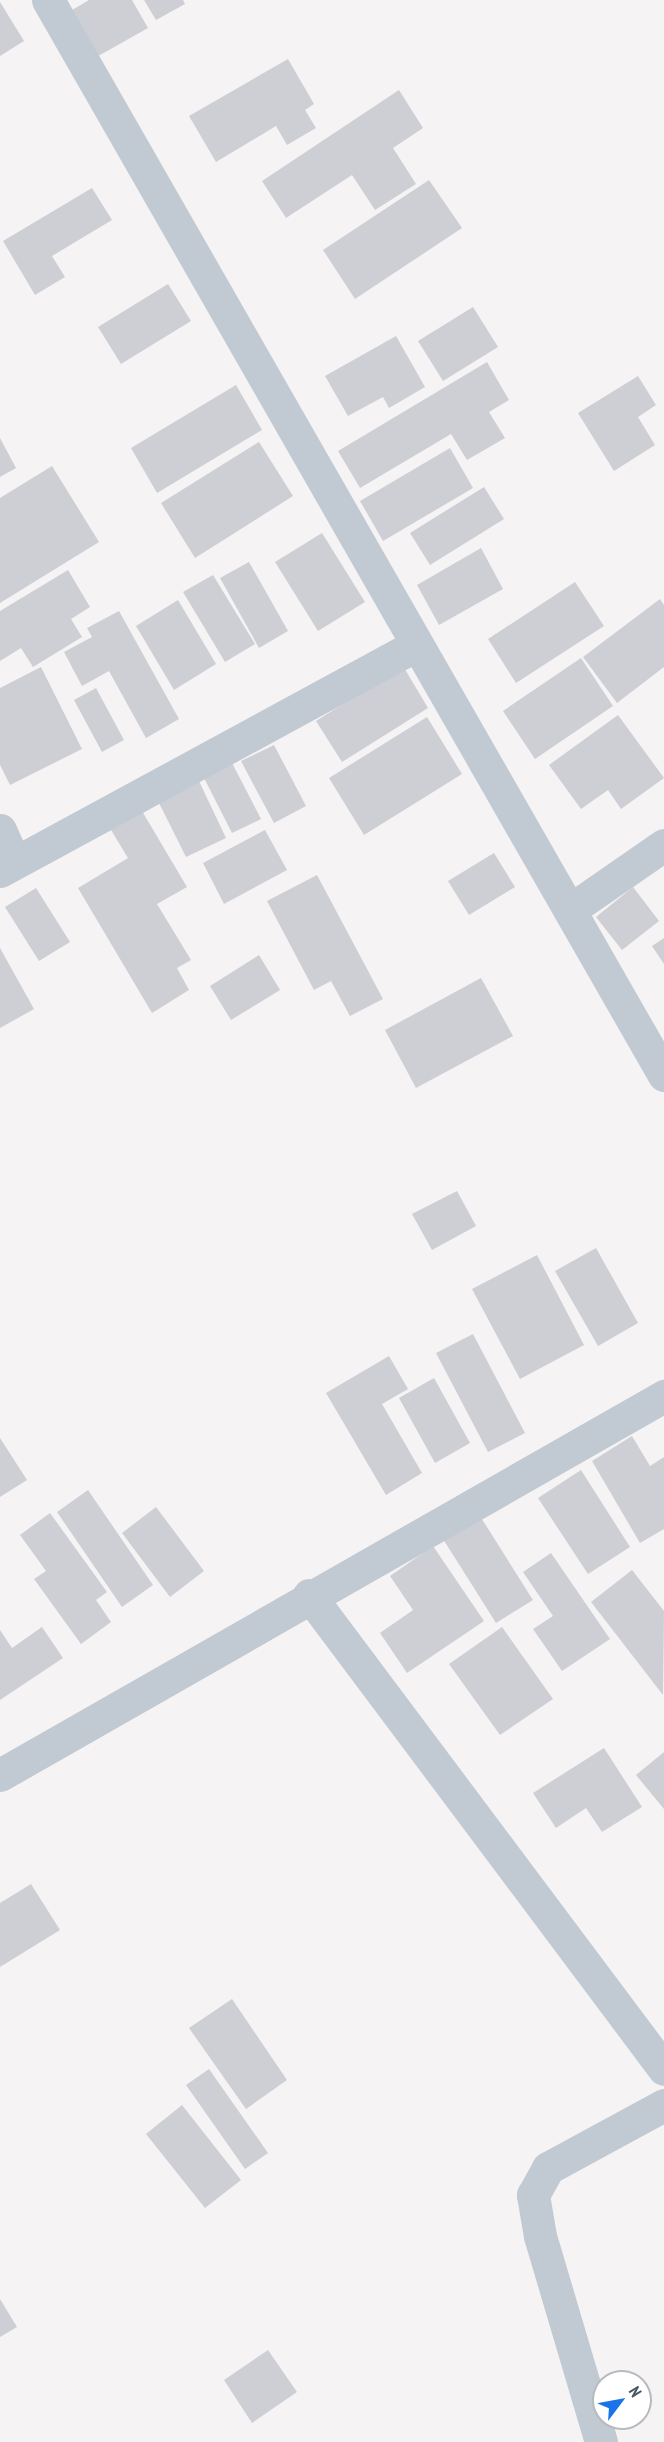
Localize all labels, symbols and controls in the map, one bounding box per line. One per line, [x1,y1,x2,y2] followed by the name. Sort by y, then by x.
[592,2370,652,2430] north arrow
[625,2383,646,2400] text: N

